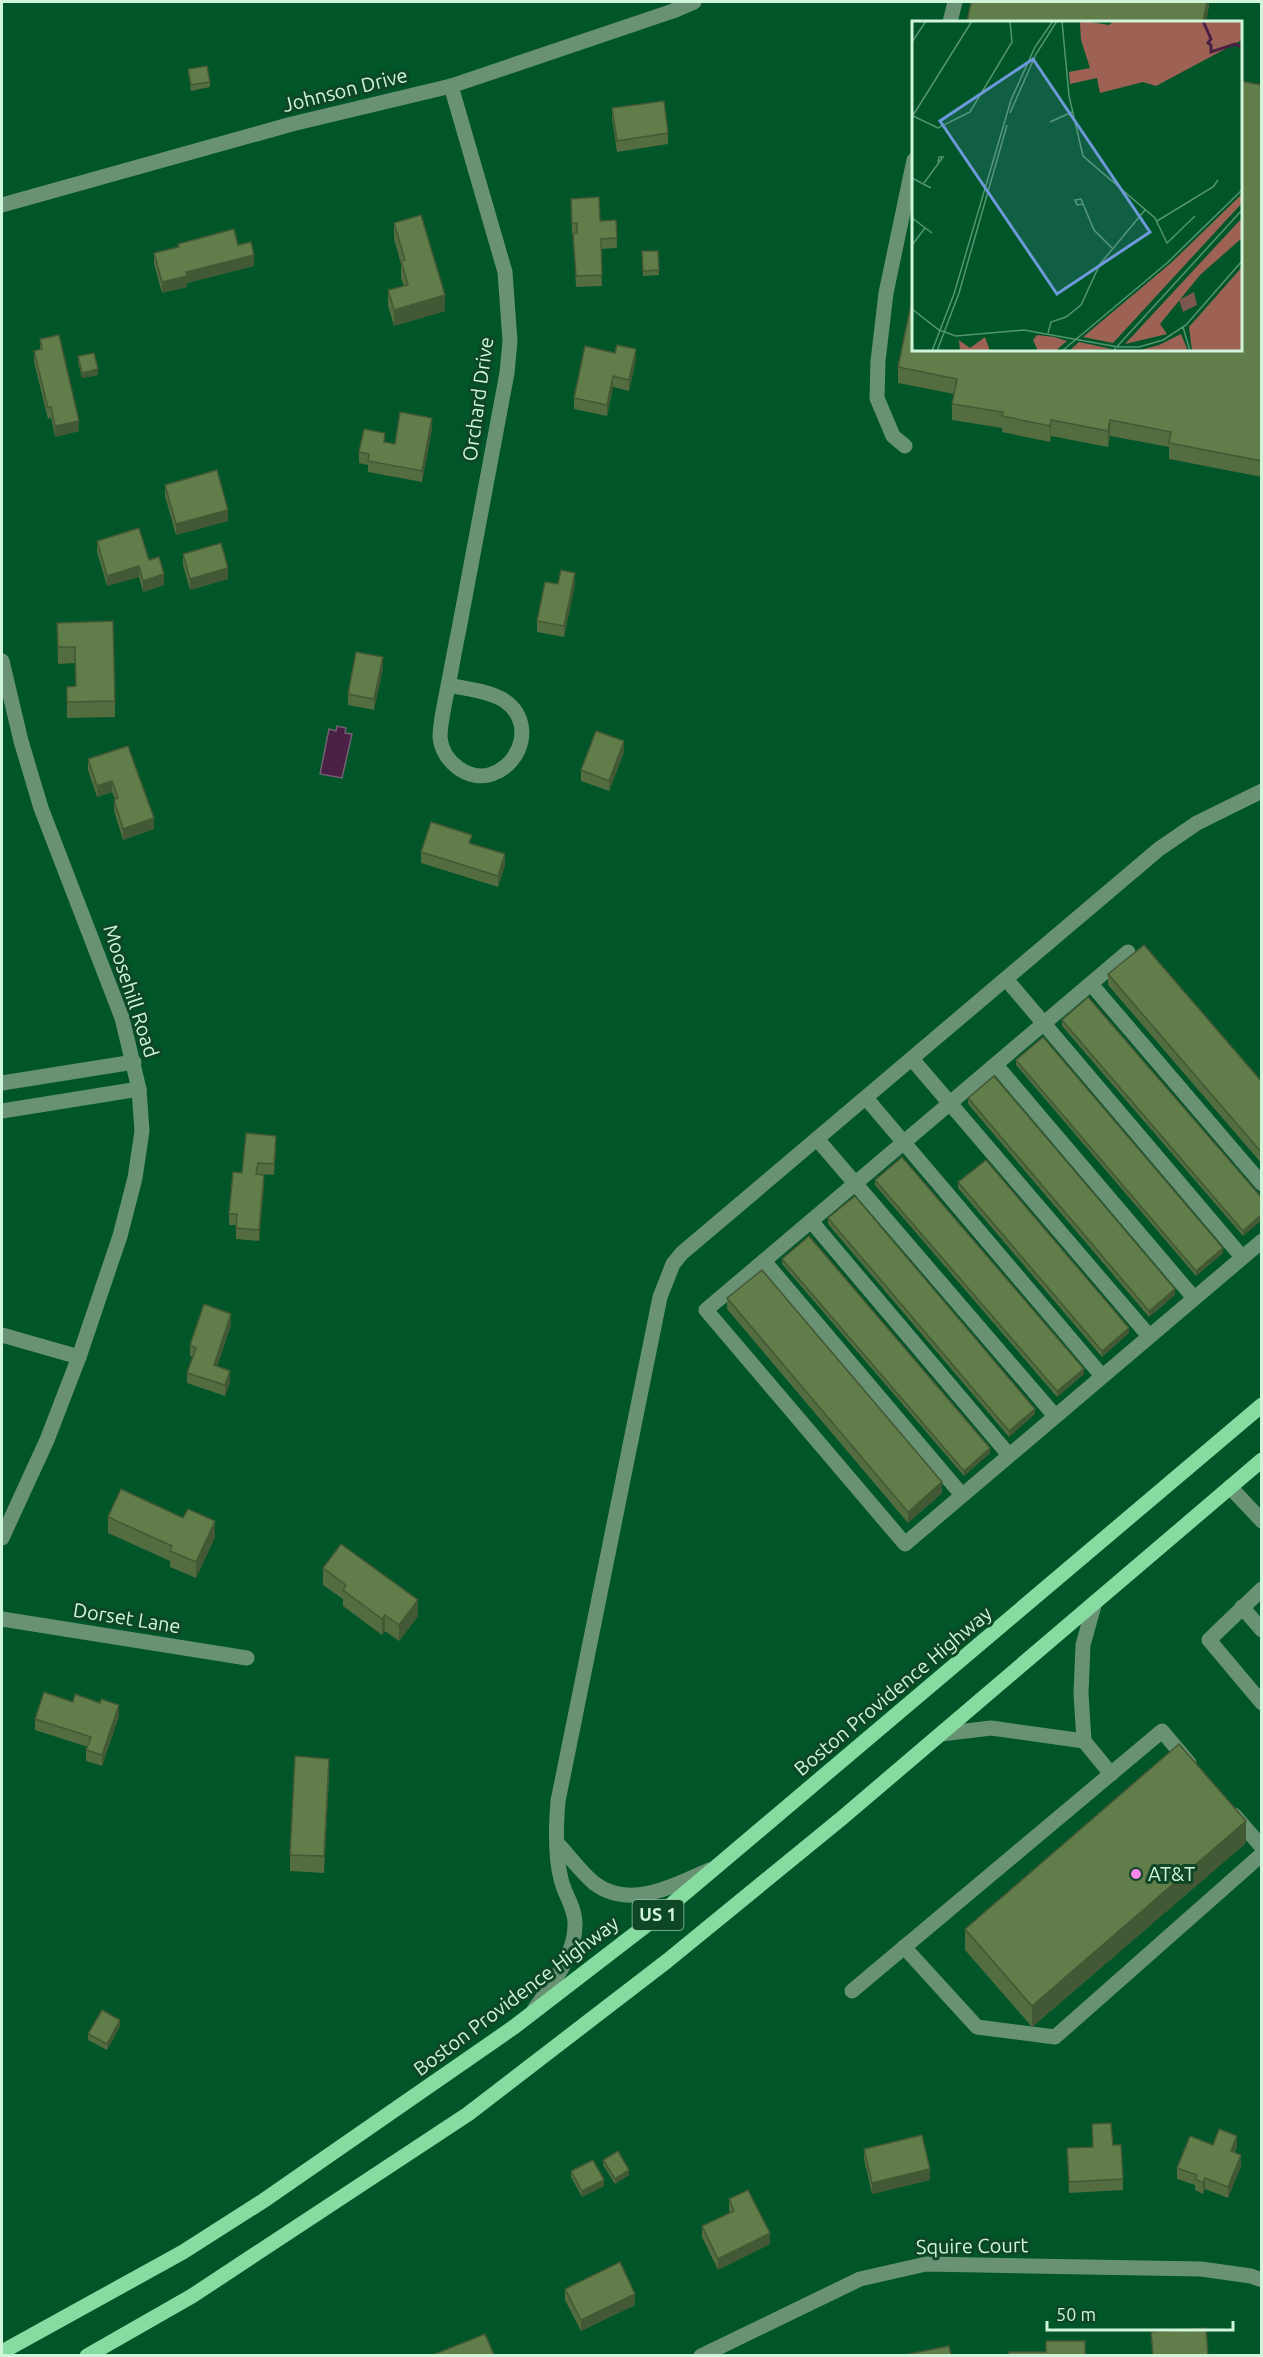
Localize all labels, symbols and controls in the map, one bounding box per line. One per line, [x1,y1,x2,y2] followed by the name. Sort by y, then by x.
[912,21,1242,351] inset map
[280,63,410,116] street label: Johnson Drive
[457,335,498,463] street label: Orchard Drive
[99,922,164,1060] street label: Moosehill Road
[72,1598,182,1637] street label: Dorset Lane
[789,1601,996,1780] street label: Boston Providence Highway
[1148,1862,1195,1885] place label: AT&T
[1129,1867,1143,1881] marker: AT&T
[632,1900,684,1930] road number: US 1
[409,1911,623,2080] street label: Boston Providence Highway
[916,2233,1029,2258] street label: Squire Court
[1047,2294,1233,2332] scale bar
[1056,2304,1096,2324] text: 50 m

